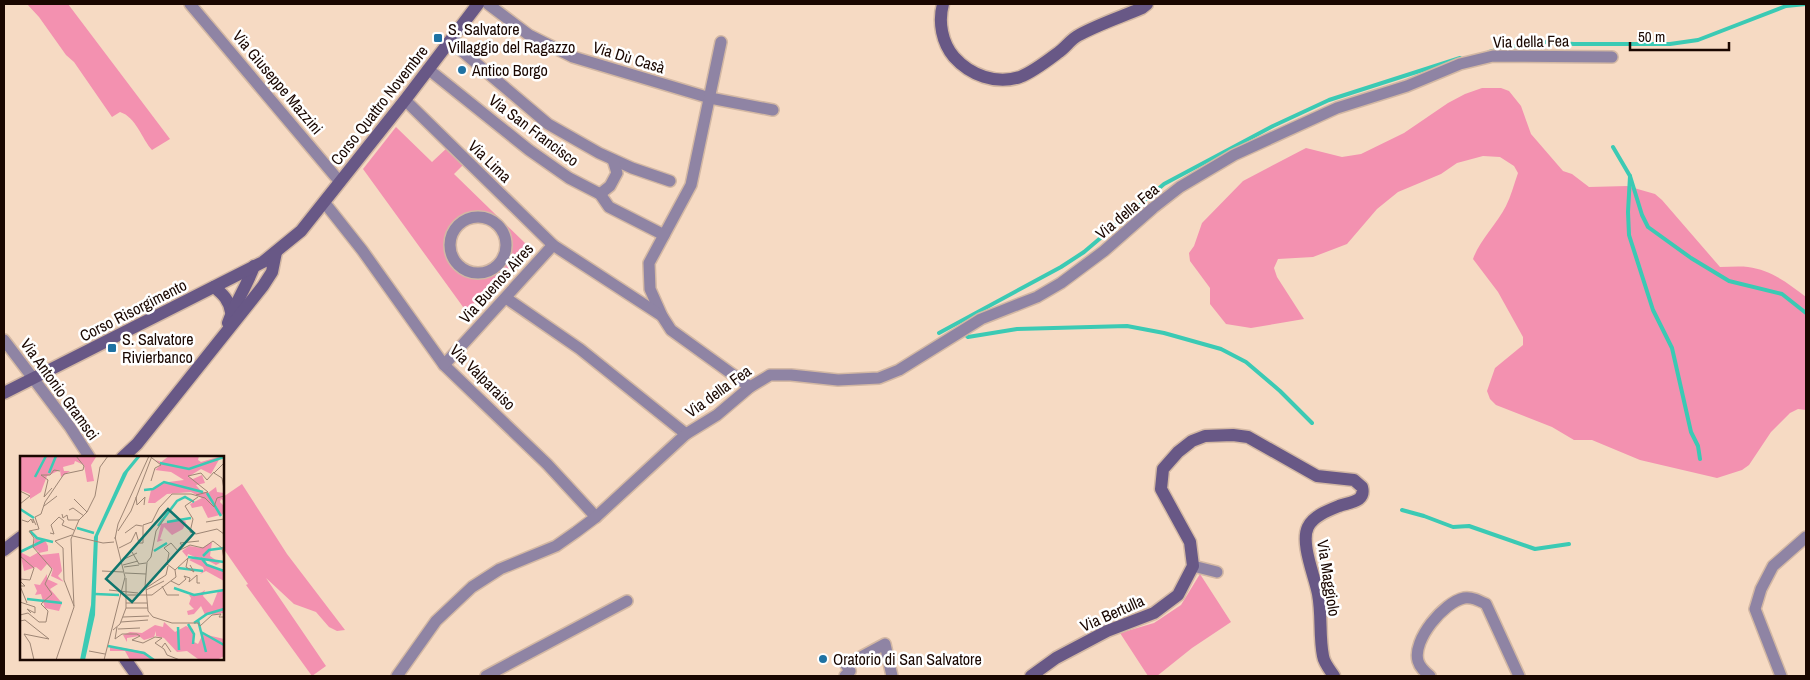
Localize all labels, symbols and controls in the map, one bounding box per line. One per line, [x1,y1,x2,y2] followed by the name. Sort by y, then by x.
[448,18,575,58] place label: S. Salvatore Villaggio del Ragazzo
[1630,20,1729,52] scale bar
[228,25,328,139] street label: Via Giuseppe Mazzini
[1638,26,1665,47] text: 50 m
[1493,29,1570,53] street label: Via della Fea
[432,32,444,44] marker: S. Salvatore Villaggio del Ragazzo
[590,36,668,79] street label: Via Dù Casà
[325,40,433,170] street label: Corso Quattro Novembre
[471,59,548,81] place label: Antico Borgo
[456,64,468,76] marker: Antico Borgo
[484,89,584,171] street label: Via San Francisco
[464,135,517,188] street label: Via Lima
[1091,178,1164,244] street label: Via della Fea
[454,238,538,328] street label: Via Buenos Aires
[76,274,190,346] street label: Corso Risorgimento
[122,328,193,368] place label: S. Salvatore Rivierbanco
[16,334,104,444] street label: Via Antonio Gramsci
[445,339,521,415] street label: Via Valparaiso
[106,342,118,354] marker: S. Salvatore Rivierbanco
[681,359,756,422] street label: Via della Fea
[20,456,224,660] inset map
[1312,538,1346,618] street label: Via Maggiolo
[1077,589,1148,637] street label: Via Bertulla
[833,648,982,670] place label: Oratorio di San Salvatore
[817,653,829,665] marker: Oratorio di San Salvatore

